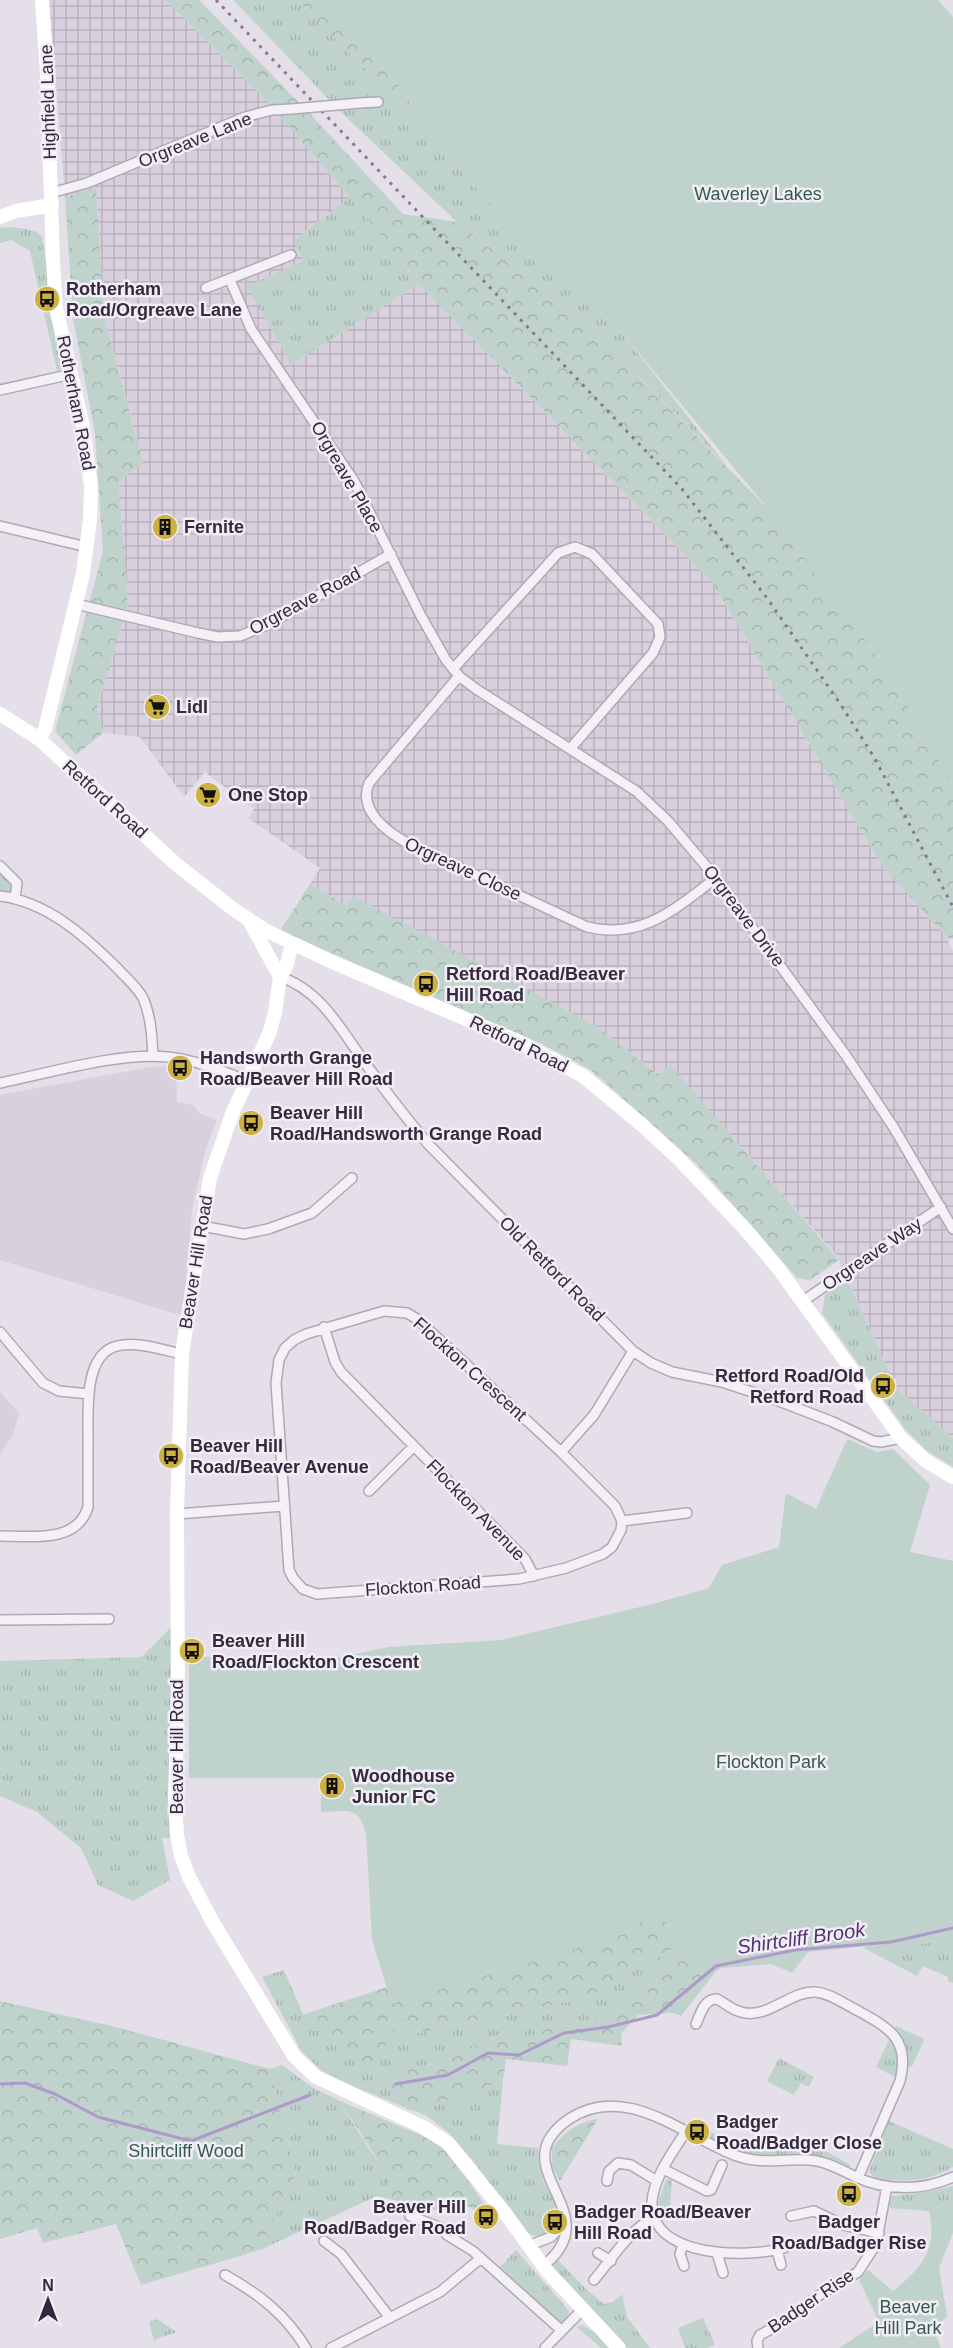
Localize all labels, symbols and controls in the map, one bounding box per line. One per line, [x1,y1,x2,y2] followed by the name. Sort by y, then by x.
[36,44,60,160] street label: Highfield Lane
[136,108,254,172] street label: Orgreave Lane
[694,184,822,204] park label: Waverley Lakes
[66,279,242,320] place label: Rotherham Road/Orgreave Lane
[32,284,62,314] bus stop icon: Rotherham Road/Orgreave Lane
[53,334,99,472] street label: Rotherham Road
[307,418,387,536] street label: Orgreave Place
[150,512,180,542] building icon: Fernite
[184,517,244,537] place label: Fernite
[246,563,364,639] street label: Orgreave Road
[142,692,172,722] supermarket icon: Lidl
[176,697,208,717] place label: Lidl
[59,756,151,842] street label: Retford Road
[193,780,223,810] supermarket icon: One Stop
[228,785,308,805] place label: One Stop
[402,833,524,905] street label: Orgreave Close
[699,861,789,971] street label: Orgreave Drive
[446,964,625,1005] place label: Retford Road/Beaver Hill Road
[411,969,441,999] bus stop icon: Retford Road/Beaver Hill Road
[467,1012,571,1076] street label: Retford Road
[200,1048,393,1089] place label: Handsworth Grange Road/Beaver Hill Road
[165,1053,195,1083] bus stop icon: Handsworth Grange Road/Beaver Hill Road
[270,1103,542,1144] place label: Beaver Hill Road/Handsworth Grange Road
[236,1108,266,1138] bus stop icon: Beaver Hill Road/Handsworth Grange Road
[176,1194,216,1330] street label: Beaver Hill Road
[495,1212,609,1326] street label: Old Retford Road
[819,1213,925,1295] street label: Orgreave Way
[409,1313,531,1425] street label: Flockton Crescent
[715,1366,864,1407] place label: Retford Road/Old Retford Road
[868,1371,898,1401] bus stop icon: Retford Road/Old Retford Road
[190,1436,369,1477] place label: Beaver Hill Road/Beaver Avenue
[156,1441,186,1471] bus stop icon: Beaver Hill Road/Beaver Avenue
[423,1455,529,1565] street label: Flockton Avenue
[364,1572,482,1600] street label: Flockton Road
[212,1631,419,1672] place label: Beaver Hill Road/Flockton Crescent
[177,1636,207,1666] bus stop icon: Beaver Hill Road/Flockton Crescent
[167,1679,187,1815] street label: Beaver Hill Road
[716,1752,827,1772] park label: Flockton Park
[352,1766,455,1807] place label: Woodhouse Junior FC
[317,1771,347,1801] building icon: Woodhouse Junior FC
[736,1918,867,1958] water label: Shirtcliff Brook
[716,2112,882,2153] place label: Badger Road/Badger Close
[682,2117,712,2147] bus stop icon: Badger Road/Badger Close
[128,2141,244,2161] park label: Shirtcliff Wood
[834,2179,864,2209] bus stop icon: Badger Road/Badger Rise
[304,2197,466,2238] place label: Beaver Hill Road/Badger Road
[471,2202,501,2232] bus stop icon: Beaver Hill Road/Badger Road
[574,2202,751,2243] place label: Badger Road/Beaver Hill Road
[540,2207,570,2237] bus stop icon: Badger Road/Beaver Hill Road
[771,2212,927,2253] place label: Badger Road/Badger Rise
[764,2265,858,2337] street label: Badger Rise
[18,2270,78,2330] north arrow
[42,2277,54,2294] text: N
[874,2297,943,2338] park label: Beaver Hill Park

